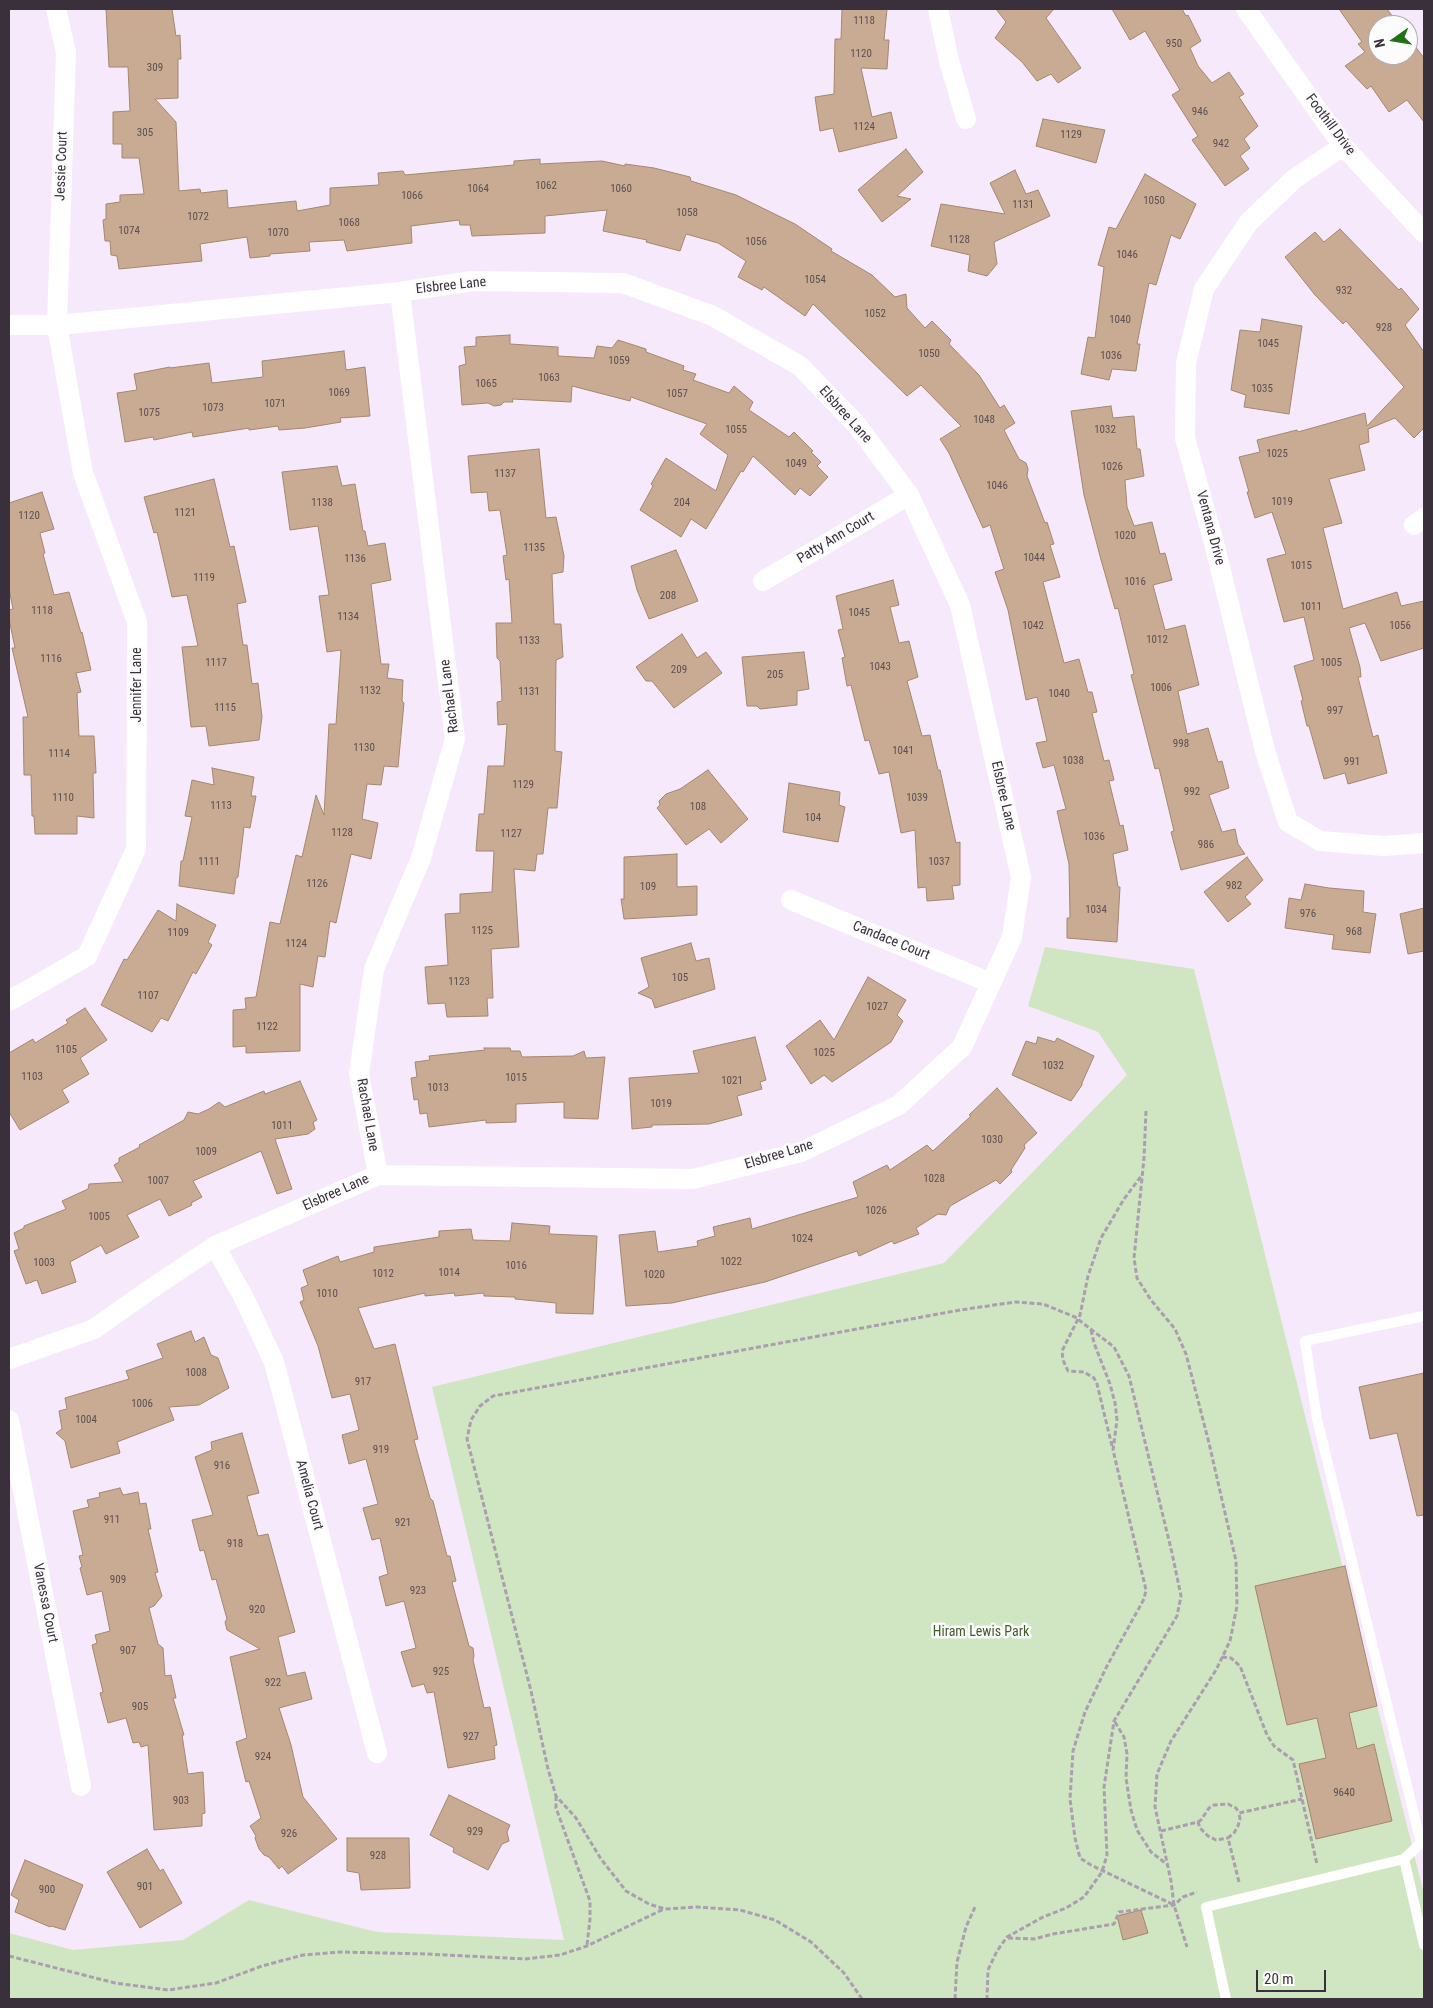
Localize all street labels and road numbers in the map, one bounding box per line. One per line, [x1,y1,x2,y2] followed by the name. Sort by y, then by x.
[1302,91,1358,159] street label: Foothill Drive
[52,131,72,201] street label: Jessie Court
[415,274,487,298] street label: Elsbree Lane
[815,383,875,447] street label: Elsbree Lane
[1192,489,1228,567] street label: Ventana Drive
[794,508,878,568] street label: Patty Ann Court
[129,647,145,723] street label: Jennifer Lane
[437,658,463,734] street label: Rachael Lane
[987,760,1019,832] street label: Elsbree Lane
[850,918,932,964] street label: Candace Court
[352,1077,382,1153] street label: Rachael Lane
[743,1137,815,1173] street label: Elsbree Lane
[300,1171,372,1215] street label: Elsbree Lane
[292,1458,326,1532] street label: Amelia Court
[29,1562,61,1644] street label: Vanessa Court

